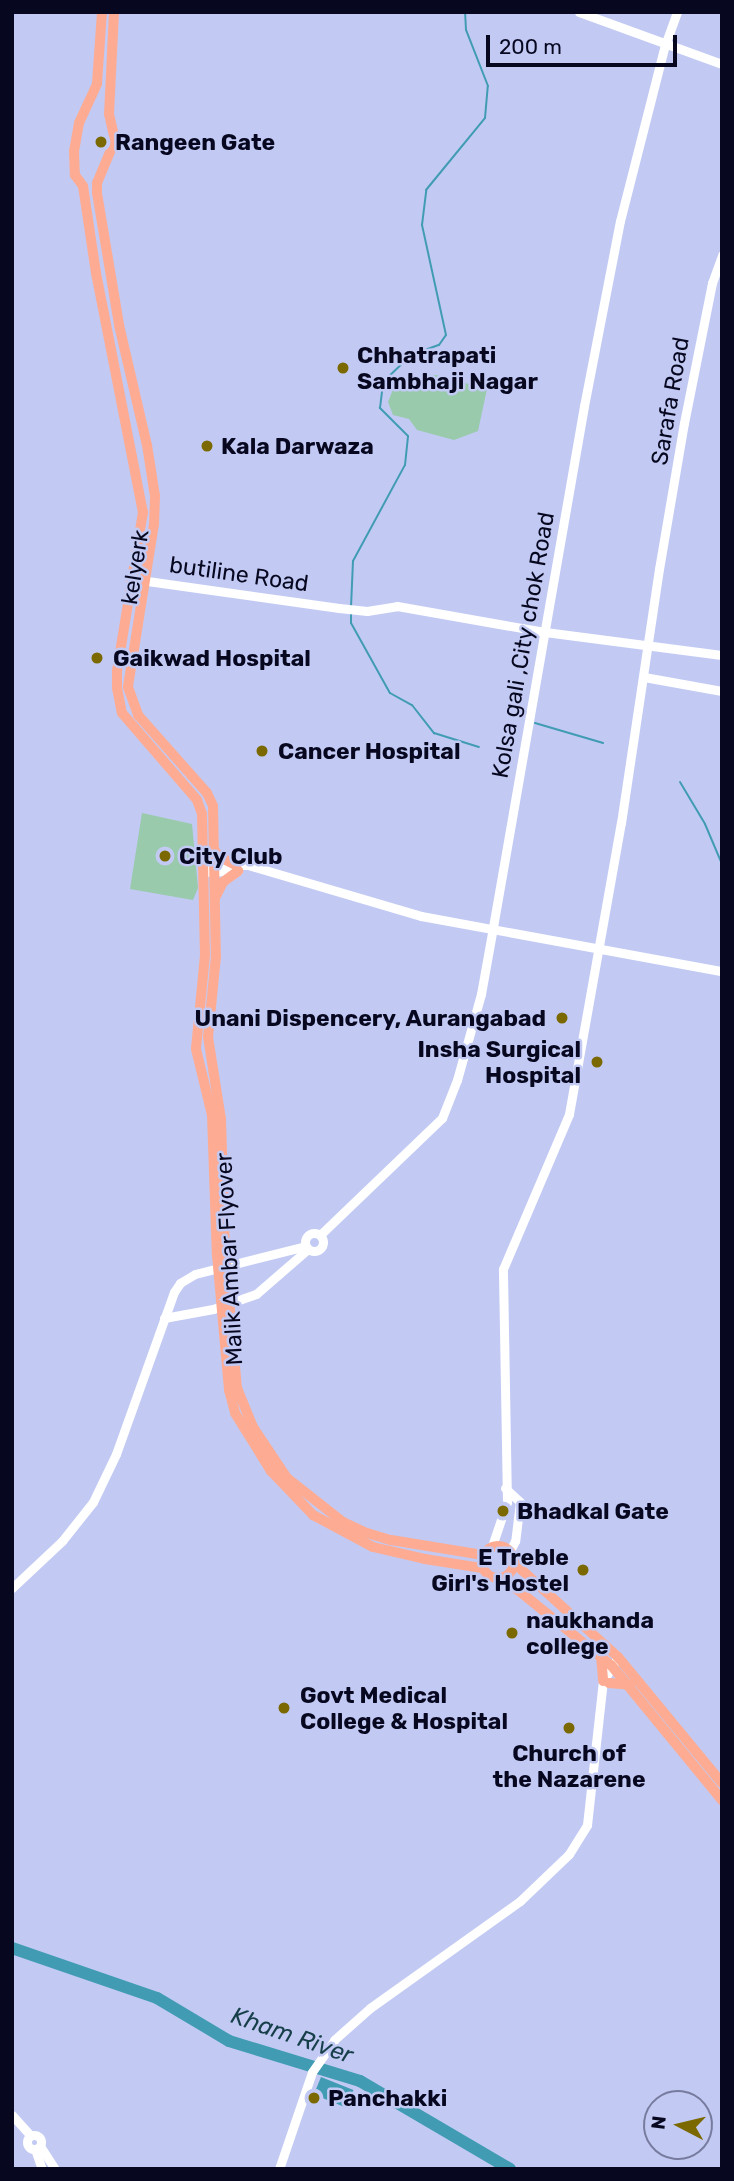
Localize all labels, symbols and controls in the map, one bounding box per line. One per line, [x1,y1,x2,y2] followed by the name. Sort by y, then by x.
[489,21,680,65] scale bar
[499,34,562,59] text: 200 m
[115,128,275,156] place label: Rangeen Gate
[93,134,109,150] marker: Rangeen Gate
[645,335,695,467] street label: Sarafa Road
[357,341,538,395] place label: Chhatrapati Sambhaji Nagar
[335,360,351,376] marker: Chhatrapati Sambhaji Nagar
[221,432,374,460] place label: Kala Darwaza
[199,438,215,454] marker: Kala Darwaza
[486,509,560,781] street label: Kolsa gali ,City chok Road
[115,528,155,606] street label: kelyerk
[168,551,310,597] street label: butiline Road
[113,644,311,672] place label: Gaikwad Hospital
[87,648,107,668] marker: Gaikwad Hospital
[278,737,461,765] place label: Cancer Hospital
[252,741,272,761] marker: Cancer Hospital
[179,842,283,870] place label: City Club
[157,848,173,864] marker: City Club
[194,1004,546,1032] place label: Unani Dispencery, Aurangabad
[552,1008,572,1028] marker: Unani Dispencery, Aurangabad
[417,1035,581,1089] place label: Insha Surgical Hospital
[587,1052,607,1072] marker: Insha Surgical Hospital
[210,1151,248,1367] street label: Malik Ambar Flyover
[517,1497,669,1525] place label: Bhadkal Gate
[495,1503,511,1519] marker: Bhadkal Gate
[431,1543,569,1597] place label: E Treble Girl's Hostel
[575,1562,591,1578] marker: E Treble Girl's Hostel
[526,1606,654,1660] place label: naukhanda college
[504,1625,520,1641] marker: naukhanda college
[300,1681,508,1735] place label: Govt Medical College & Hospital
[274,1698,294,1718] marker: Govt Medical College & Hospital
[561,1720,577,1736] marker: Church of the Nazarene
[492,1739,646,1793] place label: Church of the Nazarene
[227,2002,357,2070] water label: Kham River
[328,2084,447,2112] place label: Panchakki
[306,2090,322,2106] marker: Panchakki
[643,2090,713,2160] north arrow
[646,2114,671,2131] text: N

